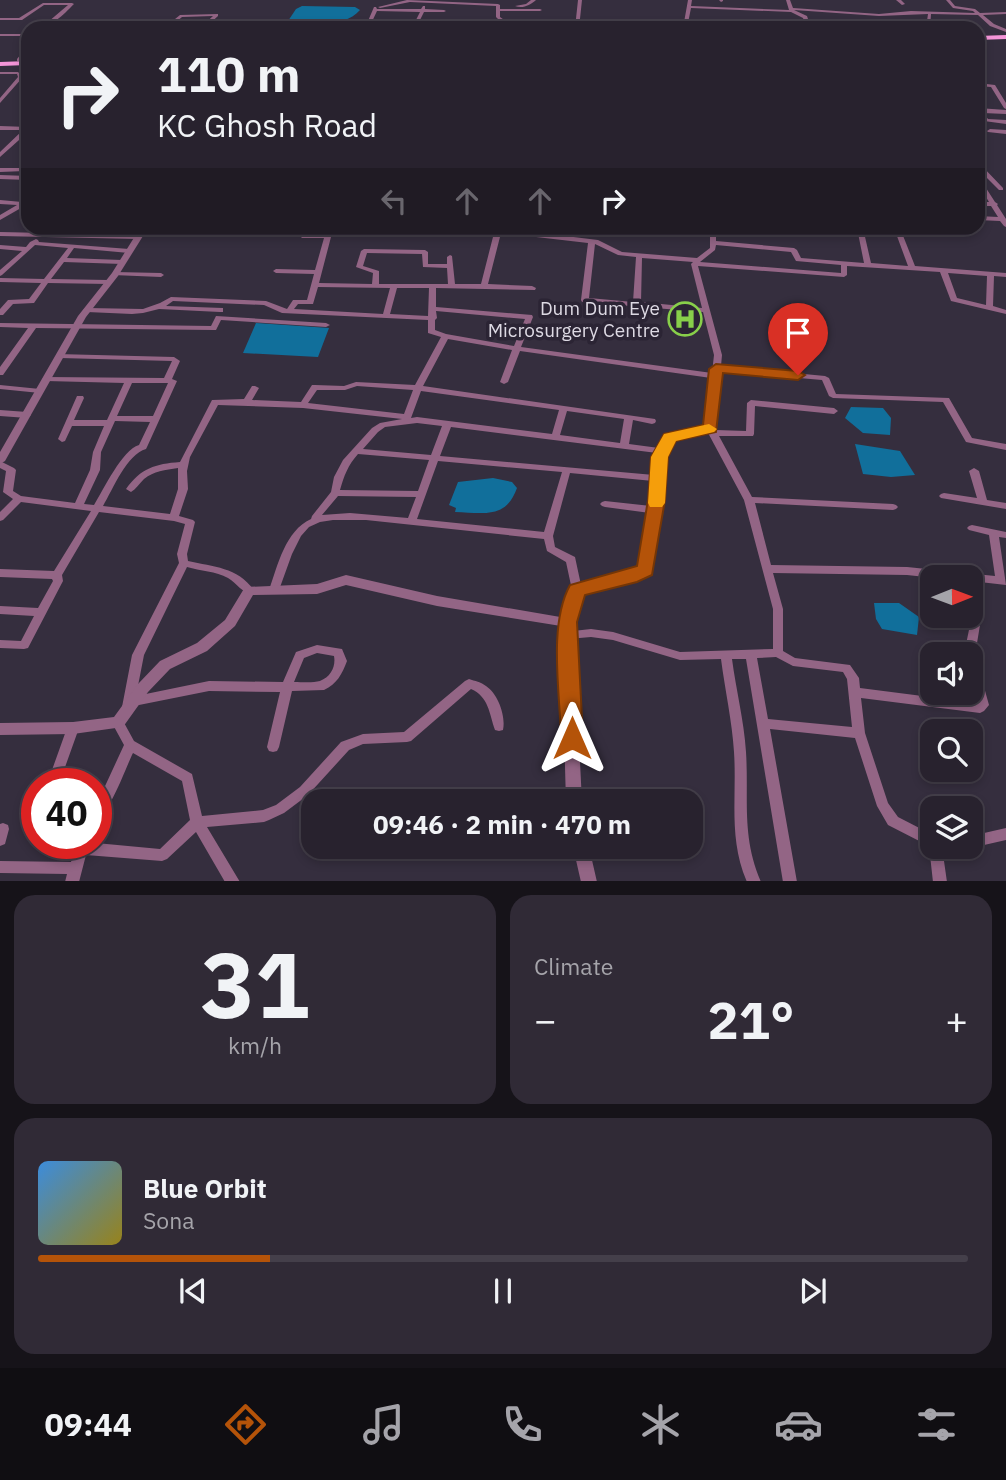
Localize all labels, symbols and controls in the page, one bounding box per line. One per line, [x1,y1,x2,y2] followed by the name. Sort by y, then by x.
[157,42,301,105] text: 110 m
[42,49,133,140] icon: right
[157,104,377,146] text: KC Ghosh Road
[375,182,413,220] icon: left
[448,182,486,220] icon: ahead
[521,182,559,220] icon: ahead
[594,182,632,220] icon: right
[488,296,660,342] place label: Dum Dum Eye Microsurgery Centre
[666,300,704,338] hospital icon: Dum Dum Eye Microsurgery Centre
[768,303,828,375] pin
[779,314,817,352] icon: arrive
[920,565,984,628] north arrow
[920,565,983,859] map controls
[920,642,983,705] button: sound
[535,701,609,775] position arrow
[920,719,983,782] button: search
[21,768,112,859] speed limit sign: 40
[920,796,983,859] button: layers
[373,807,631,841] text: 09:46 · 2 min · 470 m
[200,925,310,1043] text: 31
[534,951,613,981] text: Climate
[708,986,794,1053] text: 21°
[534,995,557,1044] text: −
[945,995,968,1044] text: +
[228,1030,282,1060] text: km/h
[143,1171,267,1205] text: Blue Orbit
[143,1205,195,1235] text: Sona
[174,1272,212,1310] icon: previous
[484,1272,522,1310] icon: pause
[794,1272,832,1310] icon: next
[221,1400,270,1449] icon: directions
[359,1400,408,1449] icon: music
[498,1400,547,1449] icon: phone
[636,1400,685,1449] icon: climate
[774,1400,823,1449] icon: car
[912,1400,961,1449] icon: filters
[45,1403,132,1445] text: 09:44

